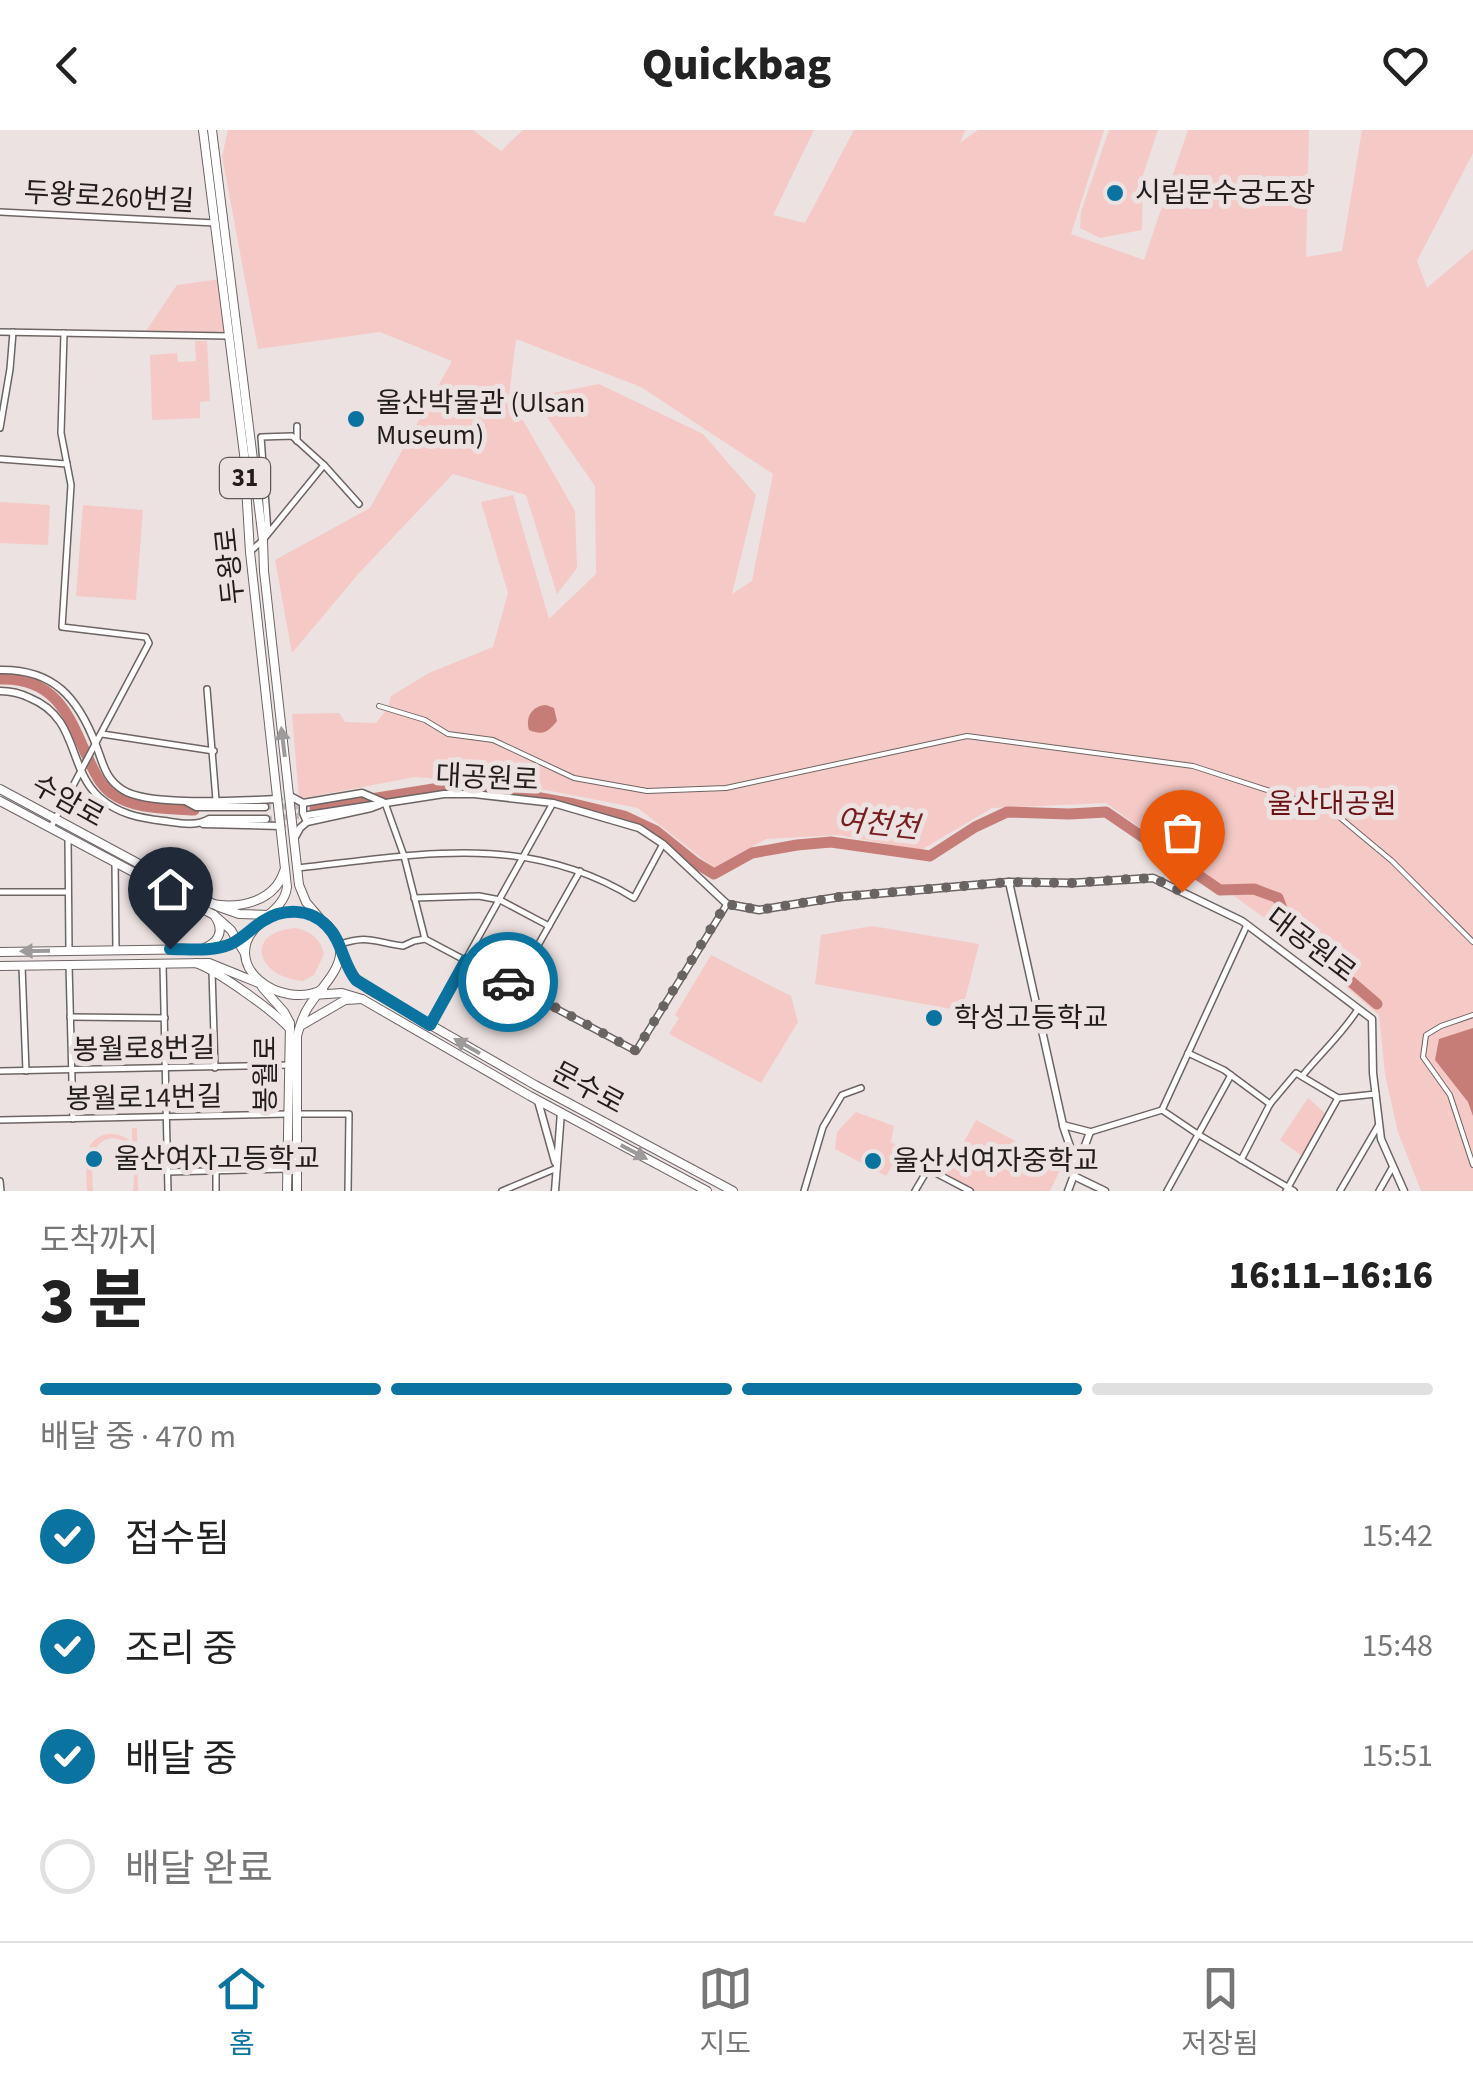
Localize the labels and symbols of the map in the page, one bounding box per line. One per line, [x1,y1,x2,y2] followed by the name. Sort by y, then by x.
[23,173,195,221] street label: 두왕로260번길
[1135,173,1315,213] place label: 시립문수궁도장
[1104,182,1126,204] marker: 시립문수궁도장
[376,383,585,455] place label: 울산박물관 (Ulsan Museum)
[345,408,367,430] marker: 울산박물관 (Ulsan Museum)
[220,458,270,498] road number: 31
[206,525,254,607] street label: 두왕로
[275,726,291,757] one-way arrow
[435,755,539,801] street label: 대공원로
[25,765,111,837] street label: 수암로
[1268,784,1396,824] park label: 울산대공원
[1140,790,1225,893] pin
[835,798,925,850] water label: 여천천
[128,847,213,950] pin
[1258,898,1364,992] street label: 대공원로
[458,932,558,1032] courier
[19,943,51,959] one-way arrow
[954,998,1109,1038] place label: 학성고등학교
[923,1007,945,1029] marker: 학성고등학교
[72,1028,216,1070] street label: 봉월로8번길
[246,1035,286,1113] street label: 봉월로
[452,1038,481,1055] one-way arrow
[544,1052,632,1124] street label: 문수로
[65,1077,223,1119] street label: 봉월로14번길
[114,1139,320,1179] place label: 울산여자고등학교
[893,1141,1099,1181] place label: 울산서여자중학교
[619,1143,648,1160] one-way arrow
[83,1148,105,1170] marker: 울산여자고등학교
[862,1150,884,1172] marker: 울산서여자중학교

